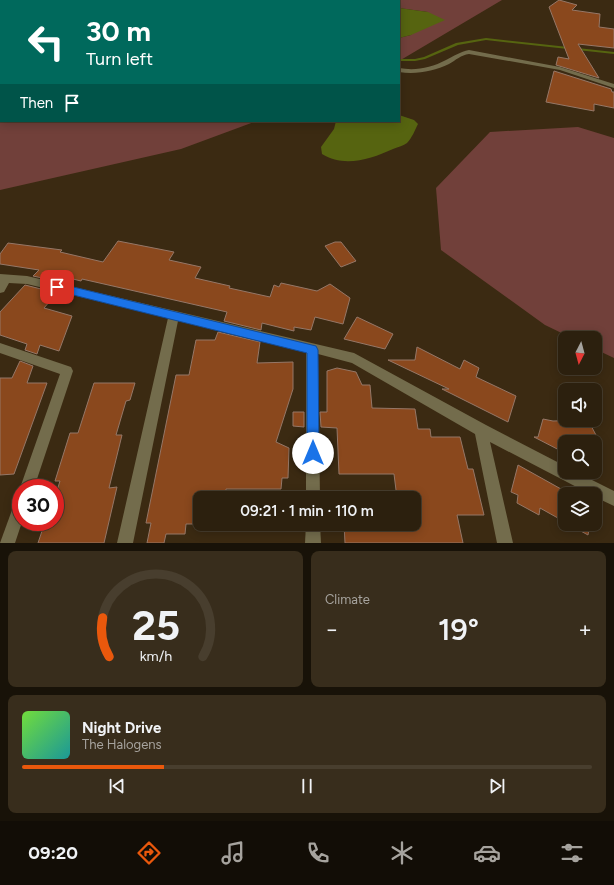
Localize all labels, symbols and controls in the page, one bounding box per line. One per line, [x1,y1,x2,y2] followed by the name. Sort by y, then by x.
[86,14,151,48] text: 30 m
[20,16,72,68] icon: left
[86,48,153,70] text: Turn left
[61,92,83,114] icon: arrive
[20,94,53,112] text: Then
[40,270,74,304] pin
[46,276,68,298] icon: arrive
[558,331,602,375] north arrow
[558,331,602,531] map controls
[558,383,602,427] button: sound
[292,432,334,474] position arrow
[558,435,602,479] button: search
[12,479,64,531] speed limit sign: 30
[558,487,602,531] button: layers
[240,502,374,520] text: 09:21 · 1 min · 110 m
[325,592,370,607] text: Climate
[131,600,180,650] text: 25
[438,611,479,648] text: 19°
[325,616,339,643] text: −
[578,616,592,643] text: +
[139,647,172,665] text: km/h
[82,719,161,737] text: Night Drive
[82,737,162,752] text: The Halogens
[106,775,128,797] icon: previous
[296,775,318,797] icon: pause
[486,775,508,797] icon: next
[135,839,163,867] icon: directions
[219,839,247,867] icon: music
[304,839,332,867] icon: phone
[388,839,416,867] icon: climate
[473,839,501,867] icon: car
[558,839,586,867] icon: filters
[28,842,78,864] text: 09:20

